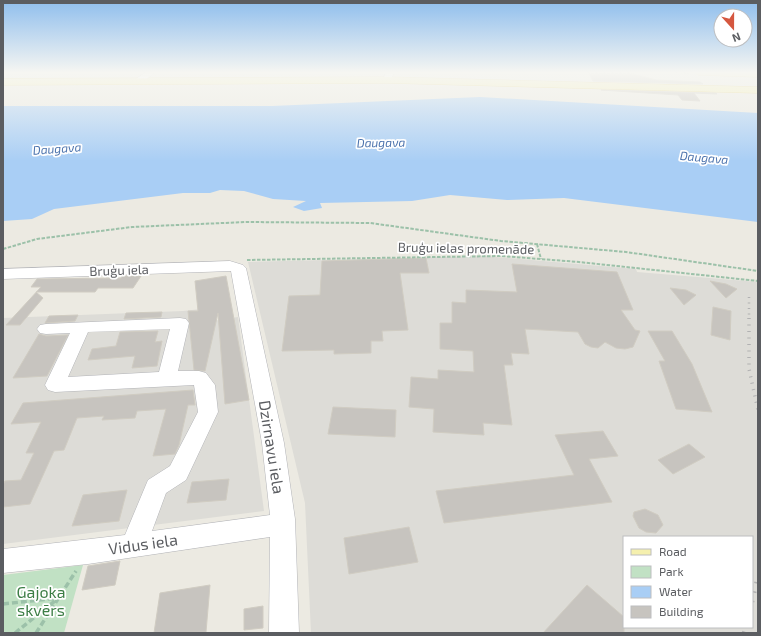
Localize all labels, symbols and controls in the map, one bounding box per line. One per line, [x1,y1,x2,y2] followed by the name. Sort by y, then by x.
[713,8,753,48] north arrow
[731,30,743,45] text: N
[357,135,406,149] water label: Daugava
[32,139,82,157] water label: Daugava
[679,148,729,166] water label: Daugava
[398,239,534,257] street label: Bruģu ielas promenāde
[89,261,149,279] street label: Bruģu iela
[256,399,289,495] street label: Dzirnavu iela
[107,529,179,558] street label: Vidus iela
[623,536,753,628] legend
[659,544,687,558] text: Road
[659,564,684,578] text: Park
[17,582,65,619] park label: Gajoka skvērs
[659,584,693,598] text: Water
[659,604,704,618] text: Building

